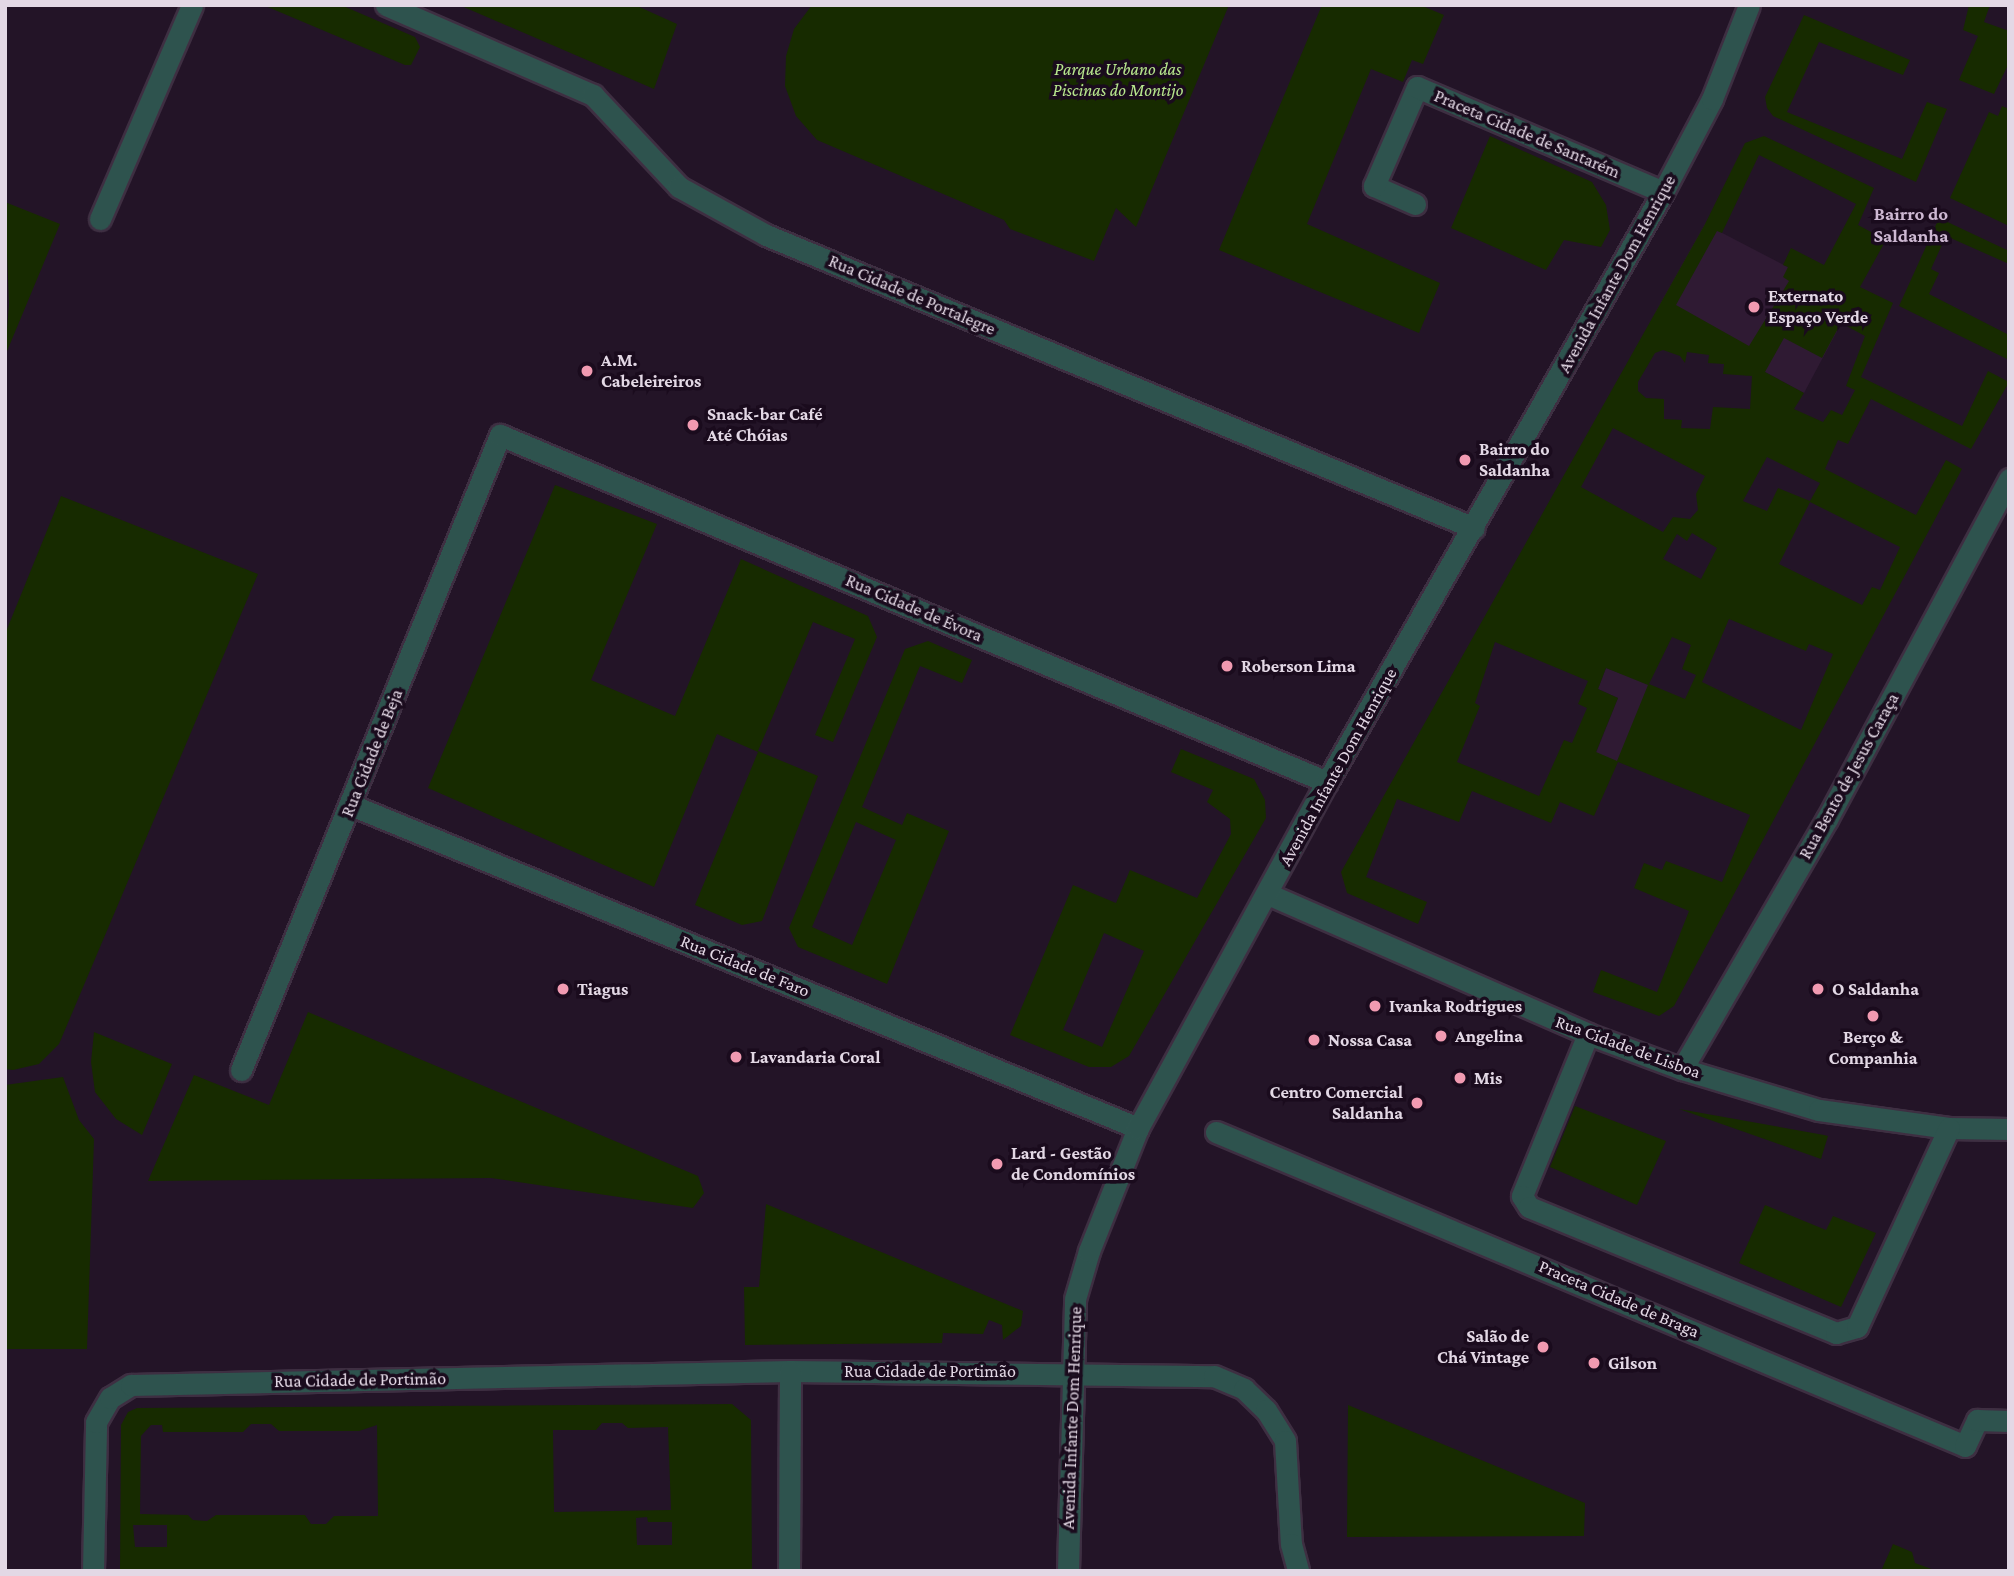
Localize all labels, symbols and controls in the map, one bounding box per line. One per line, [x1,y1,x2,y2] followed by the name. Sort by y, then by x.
[1053,59,1183,102] park label: Parque Urbano das Piscinas do Montijo
[1431,85,1623,183] street label: Praceta Cidade de Santarém
[1554,171,1680,377] street label: Avenida Infante Dom Henrique
[1873,203,1949,247] district label: Bairro do Saldanha
[825,250,999,340] street label: Rua Cidade de Portalegre
[1768,286,1868,328] place label: Externato Espaço Verde
[1746,299,1762,315] marker: Externato Espaço Verde
[601,350,701,392] place label: A.M. Cabeleireiros
[579,363,595,379] marker: A.M. Cabeleireiros
[707,404,823,446] place label: Snack-bar Café Até Chóias
[685,417,701,433] marker: Snack-bar Café Até Chóias
[1479,439,1550,482] place label: Bairro do Saldanha
[1457,452,1473,468] marker: Bairro do Saldanha
[842,569,986,647] street label: Rua Cidade de Évora
[1241,655,1356,677] place label: Roberson Lima
[1219,658,1235,674] marker: Roberson Lima
[1275,664,1401,870] street label: Avenida Infante Dom Henrique
[336,686,408,820] street label: Rua Cidade de Beja
[1794,689,1904,863] street label: Rua Bento de Jesus Caraça
[677,930,813,1002] street label: Rua Cidade de Faro
[577,978,628,1000] place label: Tiagus
[1832,978,1919,1000] place label: O Saldanha
[555,981,571,997] marker: Tiagus
[1810,981,1826,997] marker: O Saldanha
[1389,995,1522,1017] place label: Ivanka Rodrigues
[1367,998,1383,1014] marker: Ivanka Rodrigues
[1865,1008,1881,1024] marker: Berço & Companhia
[1552,1011,1704,1083] street label: Rua Cidade de Lisboa
[1455,1025,1523,1047] place label: Angelina
[1829,1027,1917,1070] place label: Berço & Companhia
[1433,1028,1449,1044] marker: Angelina
[1328,1029,1412,1051] place label: Nossa Casa
[1306,1032,1322,1048] marker: Nossa Casa
[750,1046,880,1068] place label: Lavandaria Coral
[728,1049,744,1065] marker: Lavandaria Coral
[1474,1067,1502,1089] place label: Mis
[1452,1070,1468,1086] marker: Mis
[1270,1082,1403,1124] place label: Centro Comercial Saldanha
[1409,1095,1425,1111] marker: Centro Comercial Saldanha
[1011,1143,1135,1186] place label: Lard - Gestão de Condomínios
[989,1156,1005,1172] marker: Lard - Gestão de Condomínios
[1536,1255,1702,1343] street label: Praceta Cidade de Braga
[1057,1306,1087,1530] street label: Avenida Infante Dom Henrique
[1437,1326,1529,1368] place label: Salão de Chá Vintage
[1535,1339,1551,1355] marker: Salão de Chá Vintage
[1608,1352,1657,1374] place label: Gilson
[1586,1355,1602,1371] marker: Gilson
[844,1360,1016,1382] street label: Rua Cidade de Portimão
[274,1368,446,1392] street label: Rua Cidade de Portimão

